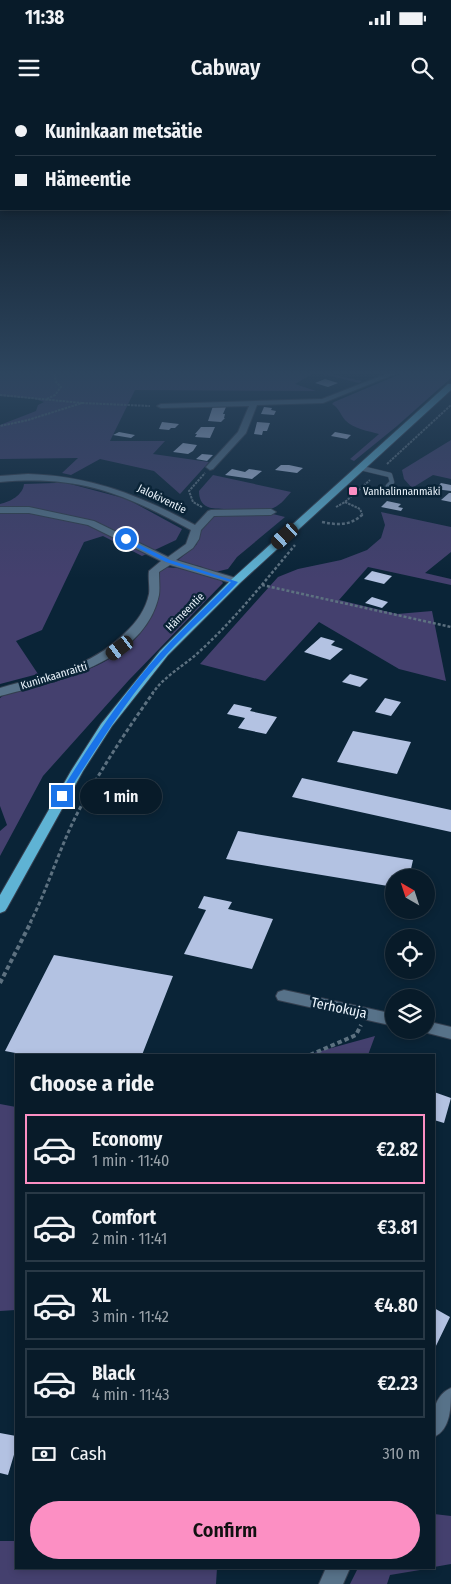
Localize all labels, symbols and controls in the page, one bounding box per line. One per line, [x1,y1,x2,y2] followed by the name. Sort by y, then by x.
[25,6,64,29] text: 11:38
[15,54,43,82] icon: menu
[191,54,260,81] text: Cabway
[408,54,436,82] icon: search
[45,120,202,143] text: Kuninkaan metsätie
[45,168,131,191] text: Hämeentie
[135,482,189,516] street label: Jalokiventie
[347,485,359,497] marker: Vanhalinnanmäki
[363,485,441,498] place label: Vanhalinnanmäki
[268,520,301,552] car
[115,528,137,550] route start
[163,590,207,634] street label: Hämeentie
[103,633,136,663] car
[19,660,89,692] street label: Kuninkaanraitti
[80,778,162,814] callout: 1 min
[51,785,73,807] route end
[104,787,138,806] text: 1 min
[385,869,435,919] north arrow
[385,869,435,1039] map controls
[385,929,435,979] button: locate
[385,989,435,1039] button: layers
[310,994,368,1022] street label: Terhokuja
[30,1070,154,1097] text: Choose a ride
[32,1127,77,1172] icon: car
[92,1128,162,1151] text: Economy
[377,1138,418,1161] text: €2.82
[92,1151,169,1170] text: 1 min · 11:40
[32,1205,77,1250] icon: car
[92,1206,156,1229] text: Comfort
[377,1216,418,1239] text: €3.81
[92,1229,167,1248] text: 2 min · 11:41
[32,1283,77,1328] icon: car
[92,1284,111,1307] text: XL
[374,1294,418,1317] text: €4.80
[92,1307,169,1326] text: 3 min · 11:42
[32,1361,77,1406] icon: car
[92,1362,135,1385] text: Black
[377,1372,418,1395] text: €2.23
[92,1385,170,1404] text: 4 min · 11:43
[30,1440,58,1468] icon: cash
[70,1442,107,1465] text: Cash
[383,1444,420,1463] text: 310 m
[30,1501,420,1559] button: Confirm

